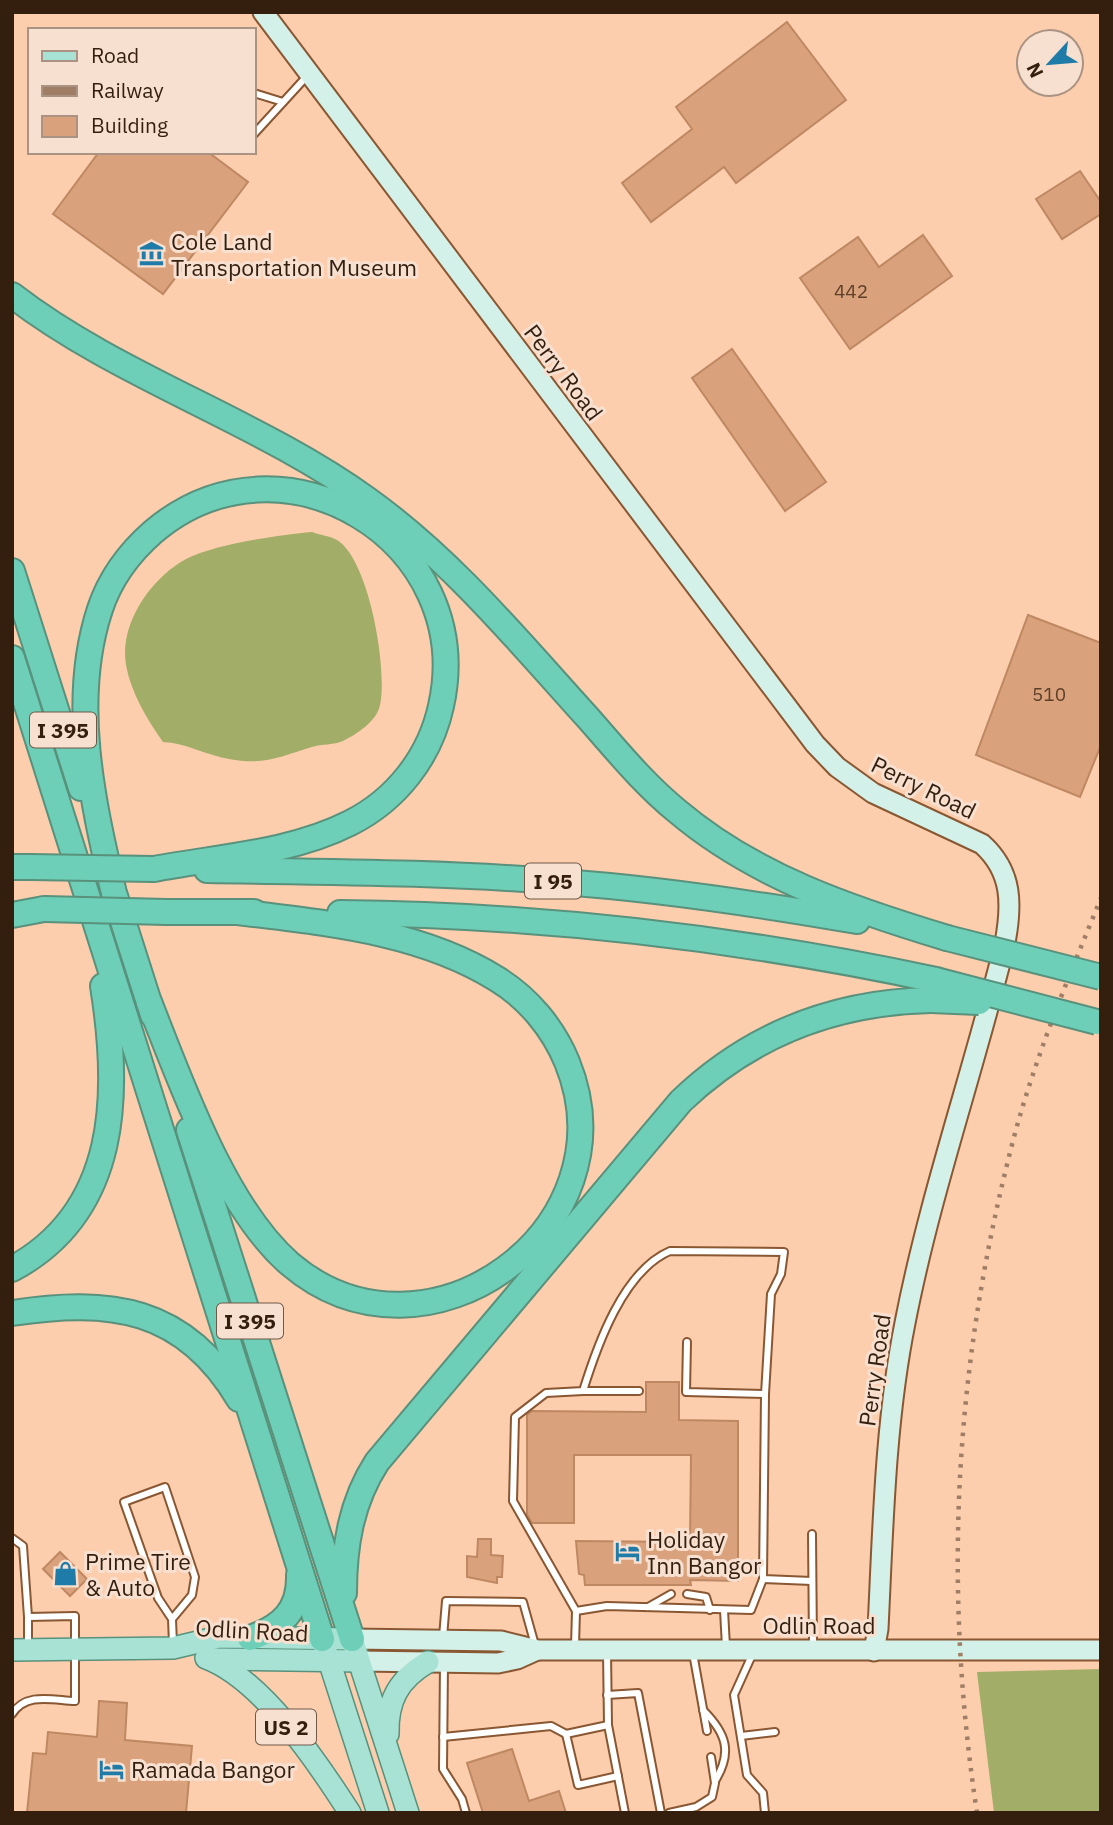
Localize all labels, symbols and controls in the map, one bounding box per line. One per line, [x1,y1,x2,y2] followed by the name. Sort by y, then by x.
[28,28,256,154] legend
[1015,28,1085,98] north arrow
[91,41,139,69] text: Road
[1021,59,1049,82] text: N
[91,76,164,104] text: Railway
[91,111,168,139] text: Building
[171,226,417,282] place label: Cole Land Transportation Museum
[137,240,165,268] museum icon: Cole Land Transportation Museum
[834,279,868,303] house number: 442
[518,318,610,426] street label: Perry Road
[1032,682,1066,706] house number: 510
[30,712,96,748] road number: I 395
[867,749,981,825] street label: Perry Road
[525,864,581,898] road number: I 95
[217,1304,283,1338] road number: I 395
[851,1312,897,1428] street label: Perry Road
[647,1524,762,1580] place label: Holiday Inn Bangor
[613,1538,641,1566] hotel icon: Holiday Inn Bangor
[85,1546,191,1602] place label: Prime Tire & Auto
[51,1560,79,1588] shop icon: Prime Tire & Auto
[763,1610,876,1640] street label: Odlin Road
[195,1612,309,1648] street label: Odlin Road
[256,1710,316,1744] road number: US 2
[131,1754,295,1784] place label: Ramada Bangor
[97,1755,125,1783] hotel icon: Ramada Bangor

